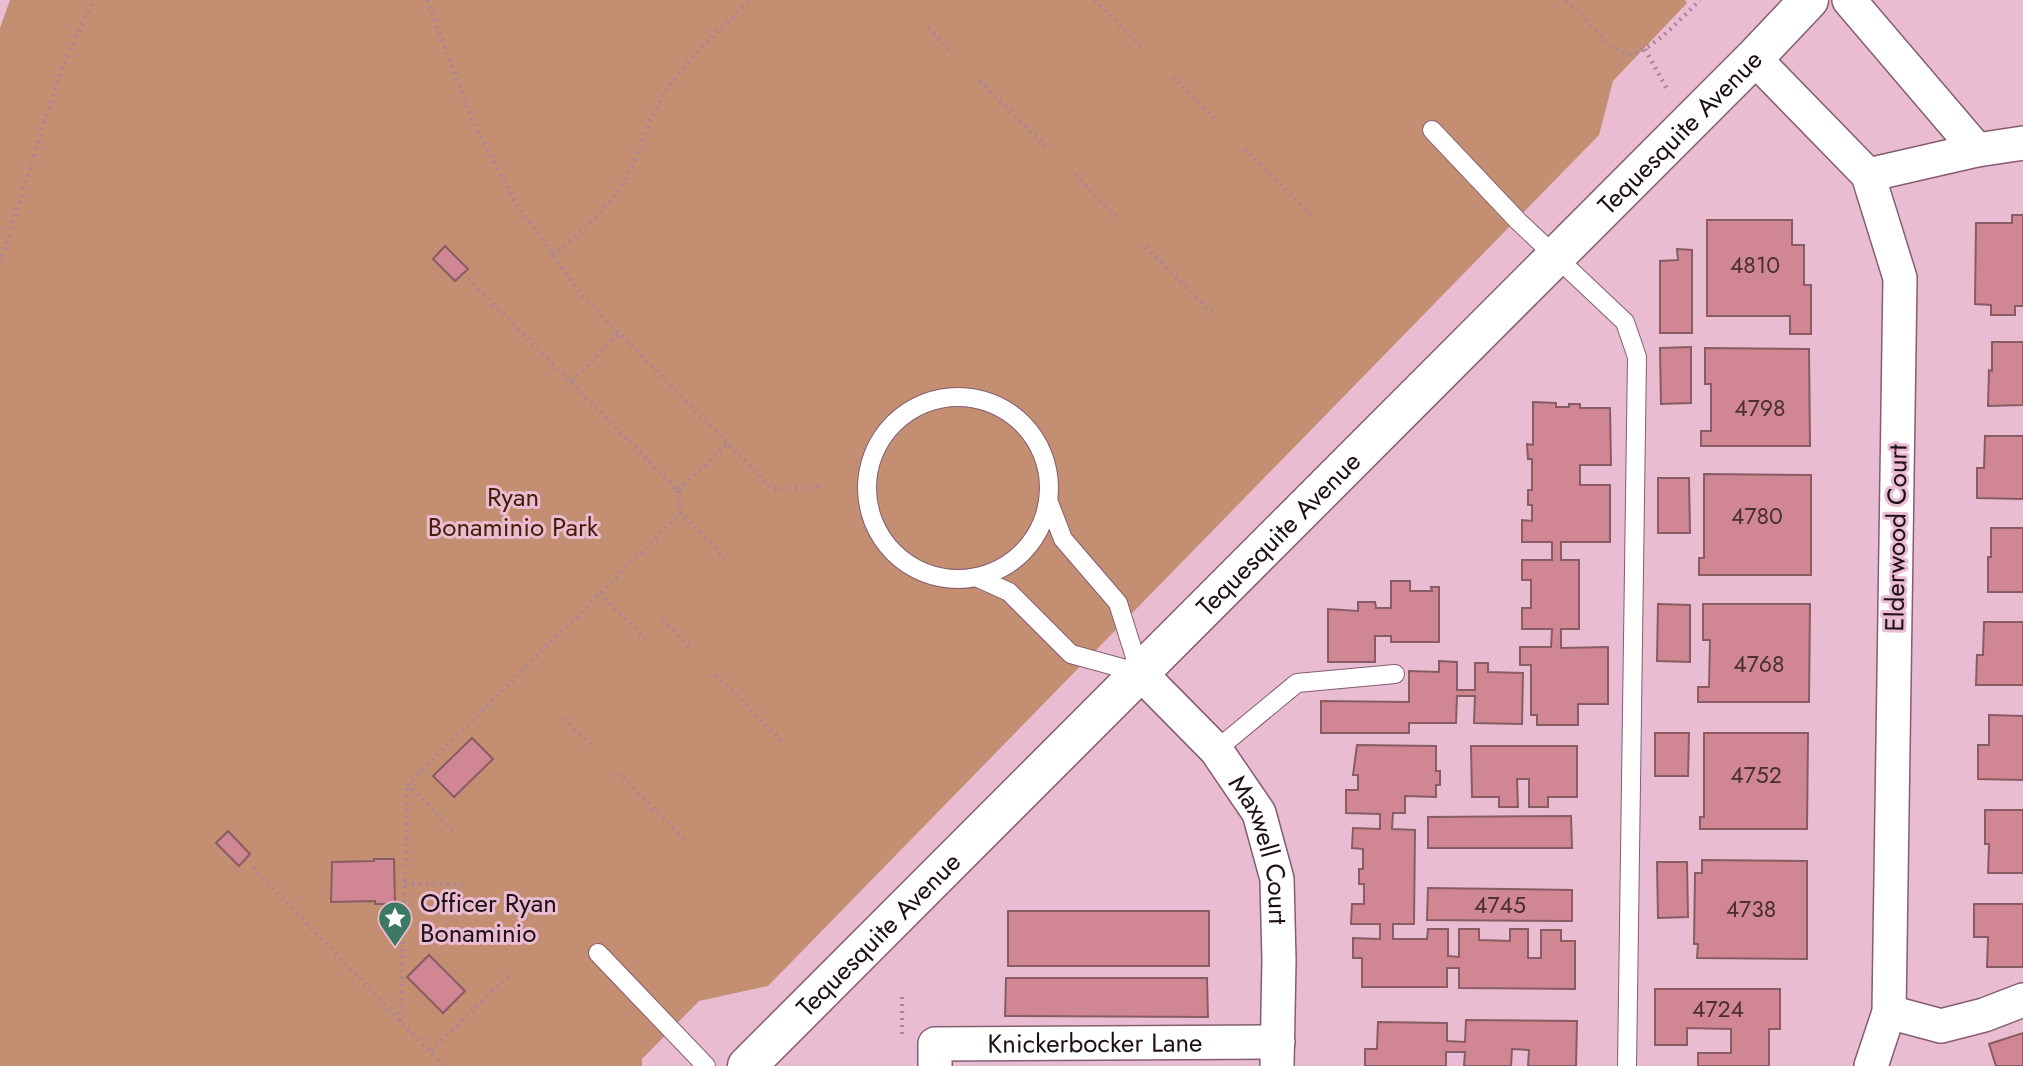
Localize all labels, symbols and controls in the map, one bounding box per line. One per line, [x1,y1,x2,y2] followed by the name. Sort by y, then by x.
[1589,41,1771,223] street label: Tequesquite Avenue
[1730,248,1780,282] house number: 4810
[1734,391,1786,425] house number: 4798
[1188,443,1369,625] street label: Tequesquite Avenue
[1875,443,1917,632] street label: Elderwood Court
[428,478,599,546] park label: Ryan Bonaminio Park
[1731,499,1783,533] house number: 4780
[1733,647,1785,681] house number: 4768
[1730,758,1782,792] house number: 4752
[1219,767,1297,925] street label: Maxwell Court
[788,844,969,1025] street label: Tequesquite Avenue
[420,884,557,952] place label: Officer Ryan Bonaminio
[1474,888,1526,922] house number: 4745
[1726,892,1776,926] house number: 4738
[376,899,414,948] place icon: Officer Ryan Bonaminio
[1692,992,1744,1026] house number: 4724
[987,1023,1203,1063] street label: Knickerbocker Lane

